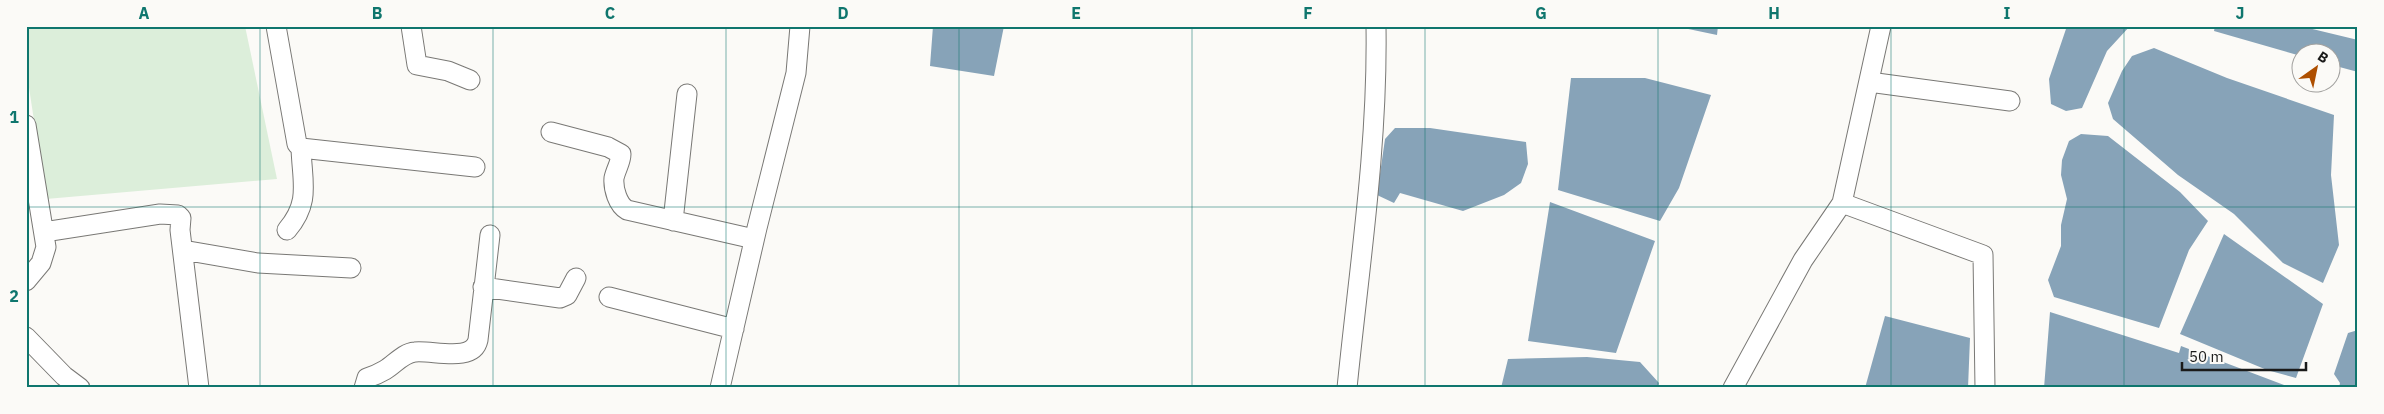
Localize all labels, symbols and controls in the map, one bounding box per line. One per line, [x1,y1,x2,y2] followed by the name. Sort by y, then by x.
[139,3,150,23] text: A
[372,3,383,23] text: B
[605,3,615,23] text: C
[837,3,849,23] text: D
[1071,3,1081,23] text: E
[1303,3,1313,23] text: F
[1535,3,1547,23] text: G
[1768,3,1780,23] text: H
[2004,3,2011,23] text: I
[2236,3,2244,23] text: J
[2292,42,2342,92] north arrow
[2314,47,2332,67] text: B
[9,107,19,127] text: 1
[9,286,19,306] text: 2
[2182,339,2305,371] scale bar
[2189,347,2224,366] text: 50 m

